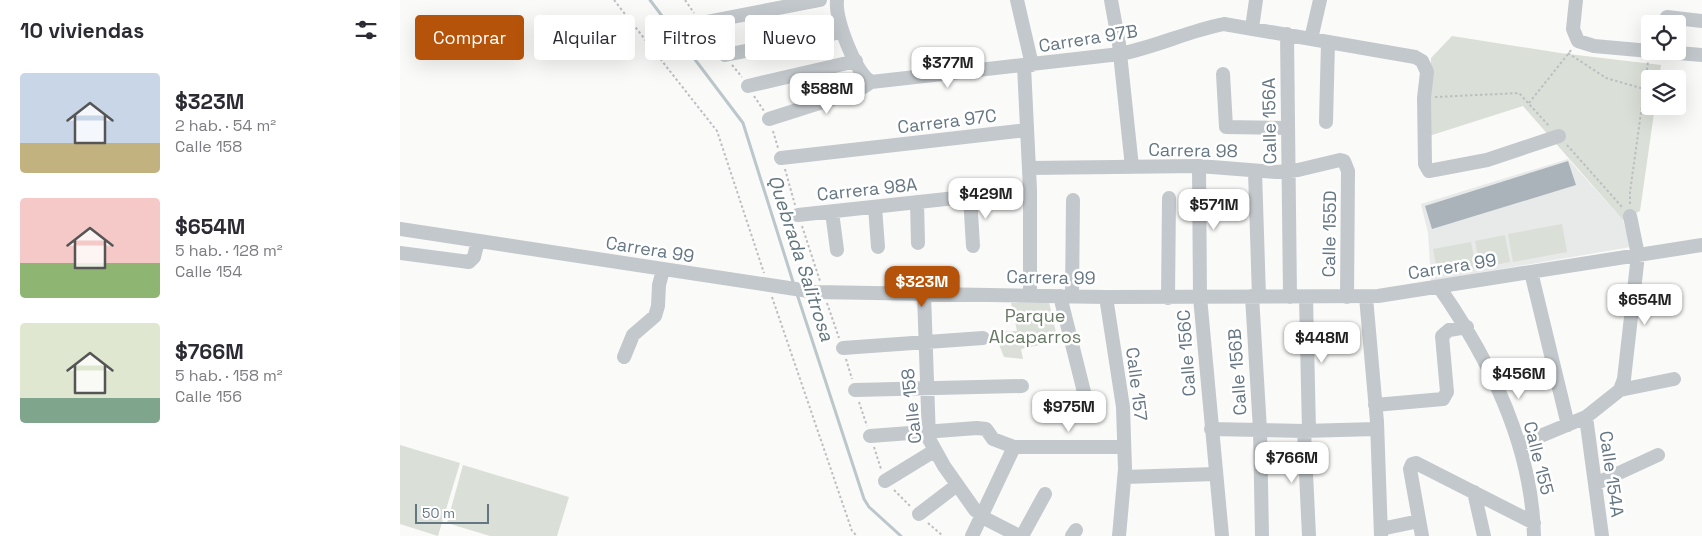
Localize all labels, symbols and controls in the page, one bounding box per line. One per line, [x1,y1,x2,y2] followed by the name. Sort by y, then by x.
[415,15,524,60] chip: Comprar
[534,15,635,60] chip: Alquilar
[645,15,735,60] chip: Filtros
[745,15,834,60] chip: Nuevo
[1641,15,1686,115] map controls
[1641,15,1686,60] button: locate
[352,16,380,44] icon: filters
[20,17,144,44] text: 10 viviendas
[1037,19,1139,57] street label: Carrera 97B
[913,46,983,89] pin: $377M
[922,52,974,73] text: $377M
[1641,70,1686,115] button: layers
[792,72,862,115] pin: $588M
[1257,77,1281,165] street label: Calle 156A
[801,78,853,99] text: $588M
[175,88,244,115] text: $323M
[60,93,120,153] icon: home
[896,104,998,138] street label: Carrera 97C
[175,115,276,136] text: 2 hab. · 54 m²
[175,136,242,157] text: Calle 158
[1148,138,1238,162] street label: Carrera 98
[762,172,840,344] water label: Quebrada Salitrosa
[816,172,918,206] street label: Carrera 98A
[951,178,1021,220] pin: $429M
[959,183,1013,204] text: $429M
[1179,188,1249,231] pin: $571M
[1317,190,1341,278] street label: Calle 155D
[1189,194,1239,215] text: $571M
[175,213,245,240] text: $654M
[60,218,120,278] icon: home
[604,231,696,267] street label: Carrera 99
[175,240,283,261] text: 5 hab. · 128 m²
[1406,248,1498,284] street label: Carrera 99
[175,261,242,282] text: Calle 154
[1006,265,1096,289] street label: Carrera 99
[887,266,957,308] pin: $323M
[896,271,948,292] text: $323M
[1610,284,1680,326] pin: $654M
[1618,289,1672,310] text: $654M
[989,304,1081,348] park label: Parque Alcaparros
[1171,309,1201,397] street label: Calle 156C
[1287,322,1357,364] pin: $448M
[1295,327,1349,348] text: $448M
[1222,328,1252,416] street label: Calle 156B
[175,338,244,365] text: $766M
[60,343,120,403] icon: home
[1121,346,1153,422] street label: Calle 157
[1484,358,1554,400] pin: $456M
[1492,363,1546,384] text: $456M
[175,365,283,386] text: 5 hab. · 158 m²
[896,367,926,445] street label: Calle 158
[175,386,242,407] text: Calle 156
[1034,390,1104,433] pin: $975M
[1043,396,1095,417] text: $975M
[1519,419,1559,497] street label: Calle 155
[1595,429,1629,519] street label: Calle 154A
[1257,442,1327,484] pin: $766M
[1266,447,1318,468] text: $766M
[415,501,489,524] scale bar
[422,504,455,522] text: 50 m

